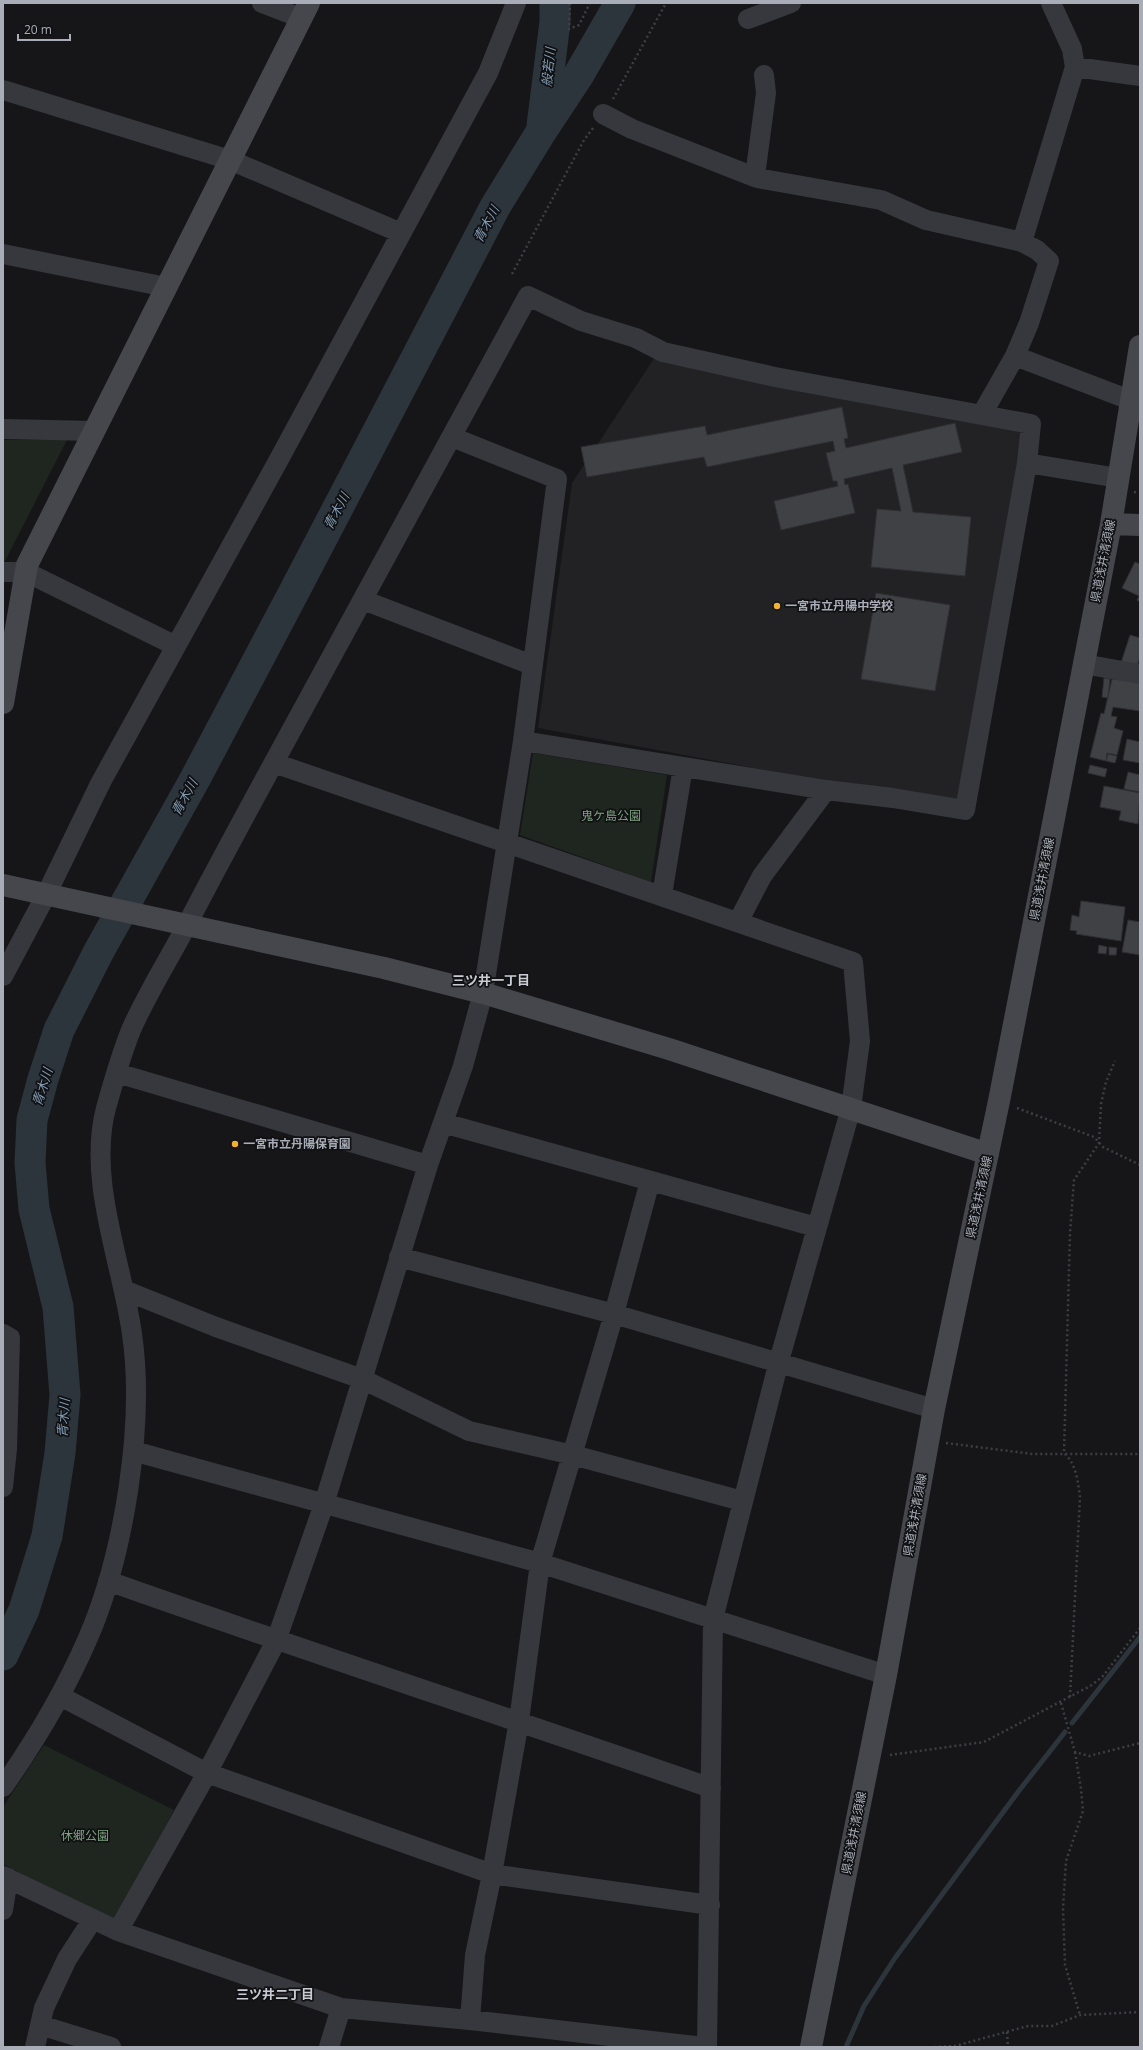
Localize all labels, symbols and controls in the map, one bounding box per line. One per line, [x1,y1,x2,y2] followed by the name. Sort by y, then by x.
[18,16,70,42] scale bar
[24,21,52,38] text: 20 m
[537,45,559,87] water label: 般若川
[469,201,504,245] water label: 青木川
[319,488,354,532] water label: 青木川
[1086,518,1119,604] street label: 県道浅井清須線
[785,597,893,614] place label: 一宮市立丹陽中学校
[772,601,782,611] marker: 一宮市立丹陽中学校
[167,774,202,818] water label: 青木川
[581,807,641,824] park label: 鬼ケ島公園
[1025,836,1058,922] street label: 県道浅井清須線
[452,971,530,989] district label: 三ツ井一丁目
[28,1064,57,1108] water label: 青木川
[243,1135,351,1152] place label: 一宮市立丹陽保育園
[230,1139,240,1149] marker: 一宮市立丹陽保育園
[961,1154,996,1240] street label: 県道浅井清須線
[53,1396,73,1438] water label: 青木川
[899,1472,930,1558] street label: 県道浅井清須線
[837,1790,870,1876] street label: 県道浅井清須線
[61,1827,109,1844] park label: 休郷公園
[236,1985,314,2003] district label: 三ツ井二丁目

